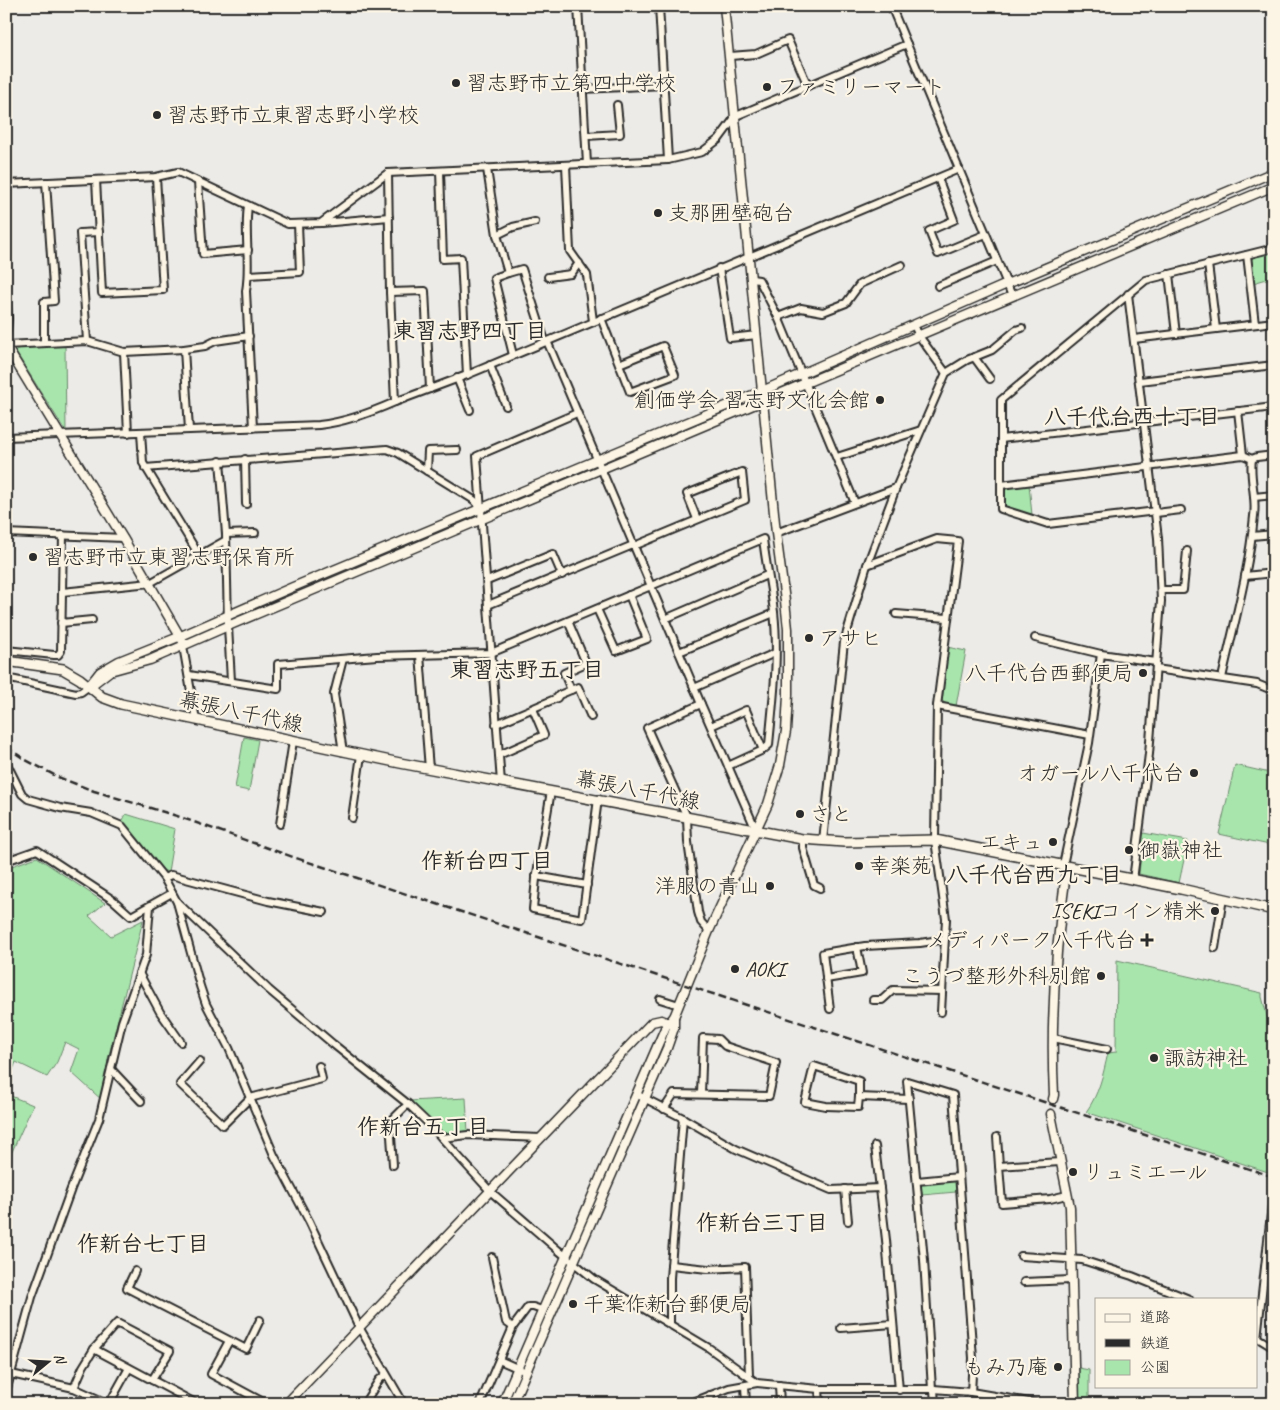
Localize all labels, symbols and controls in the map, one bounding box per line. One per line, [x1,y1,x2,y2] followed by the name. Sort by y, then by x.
[466,70,676,96] place label: 習志野市立第四中学校
[777,74,945,100] place label: ファミリーマート
[450,77,462,89] marker: 習志野市立第四中学校
[761,81,773,93] marker: ファミリーマート
[167,102,419,128] place label: 習志野市立東習志野小学校
[151,109,163,121] marker: 習志野市立東習志野小学校
[668,200,794,226] place label: 支那囲壁砲台
[652,207,664,219] marker: 支那囲壁砲台
[393,317,547,345] district label: 東習志野四丁目
[634,387,870,413] place label: 創価学会 習志野文化会館
[874,394,886,406] marker: 創価学会 習志野文化会館
[1044,403,1220,431] district label: 八千代台西十丁目
[43,544,295,570] place label: 習志野市立東習志野保育所
[27,551,39,563] marker: 習志野市立東習志野保育所
[819,625,882,651] place label: アサヒ
[803,632,815,644] marker: アサヒ
[450,656,604,684] district label: 東習志野五丁目
[965,660,1133,686] place label: 八千代台西郵便局
[1137,667,1149,679] marker: 八千代台西郵便局
[177,686,305,738] street label: 幕張八千代線
[1017,760,1184,786] place label: オガール八千代台
[574,765,702,815] street label: 幕張八千代線
[1188,767,1200,779] marker: オガール八千代台
[810,801,852,827] place label: さと
[794,808,806,820] marker: さと
[980,829,1043,855] place label: エキュ
[1047,836,1059,848] marker: エキュ
[1139,837,1223,863] place label: 御嶽神社
[1123,844,1135,856] marker: 御嶽神社
[421,847,553,875] district label: 作新台四丁目
[869,853,932,879] place label: 幸楽苑
[853,860,865,872] marker: 幸楽苑
[946,861,1122,889] district label: 八千代台西九丁目
[655,873,760,899] place label: 洋服の青山
[764,880,776,892] marker: 洋服の青山
[1051,898,1205,924] place label: ISEKIコイン精米
[1209,905,1221,917] marker: ISEKIコイン精米
[926,927,1136,953] place label: メディパーク八千代台
[1140,933,1154,947] marker: メディパーク八千代台
[745,956,789,982] place label: AOKI
[729,963,741,975] marker: AOKI
[902,963,1091,989] place label: こうづ整形外科別館
[1095,970,1107,982] marker: こうづ整形外科別館
[1164,1045,1248,1071] place label: 諏訪神社
[1148,1052,1160,1064] marker: 諏訪神社
[357,1113,489,1141] district label: 作新台五丁目
[1083,1159,1208,1185] place label: リュミエール
[1067,1166,1079,1178] marker: リュミエール
[696,1209,828,1237] district label: 作新台三丁目
[77,1230,209,1258] district label: 作新台七丁目
[583,1291,751,1317] place label: 千葉作新台郵便局
[567,1298,579,1310] marker: 千葉作新台郵便局
[1095,1298,1258,1388] legend
[1140,1308,1170,1327] text: 道路
[1140,1334,1170,1353] text: 鉄道
[22,1338,72,1388] north arrow
[50,1351,70,1367] text: N
[964,1354,1048,1380] place label: もみ乃庵
[1140,1358,1170,1377] text: 公園
[1052,1361,1064,1373] marker: もみ乃庵

